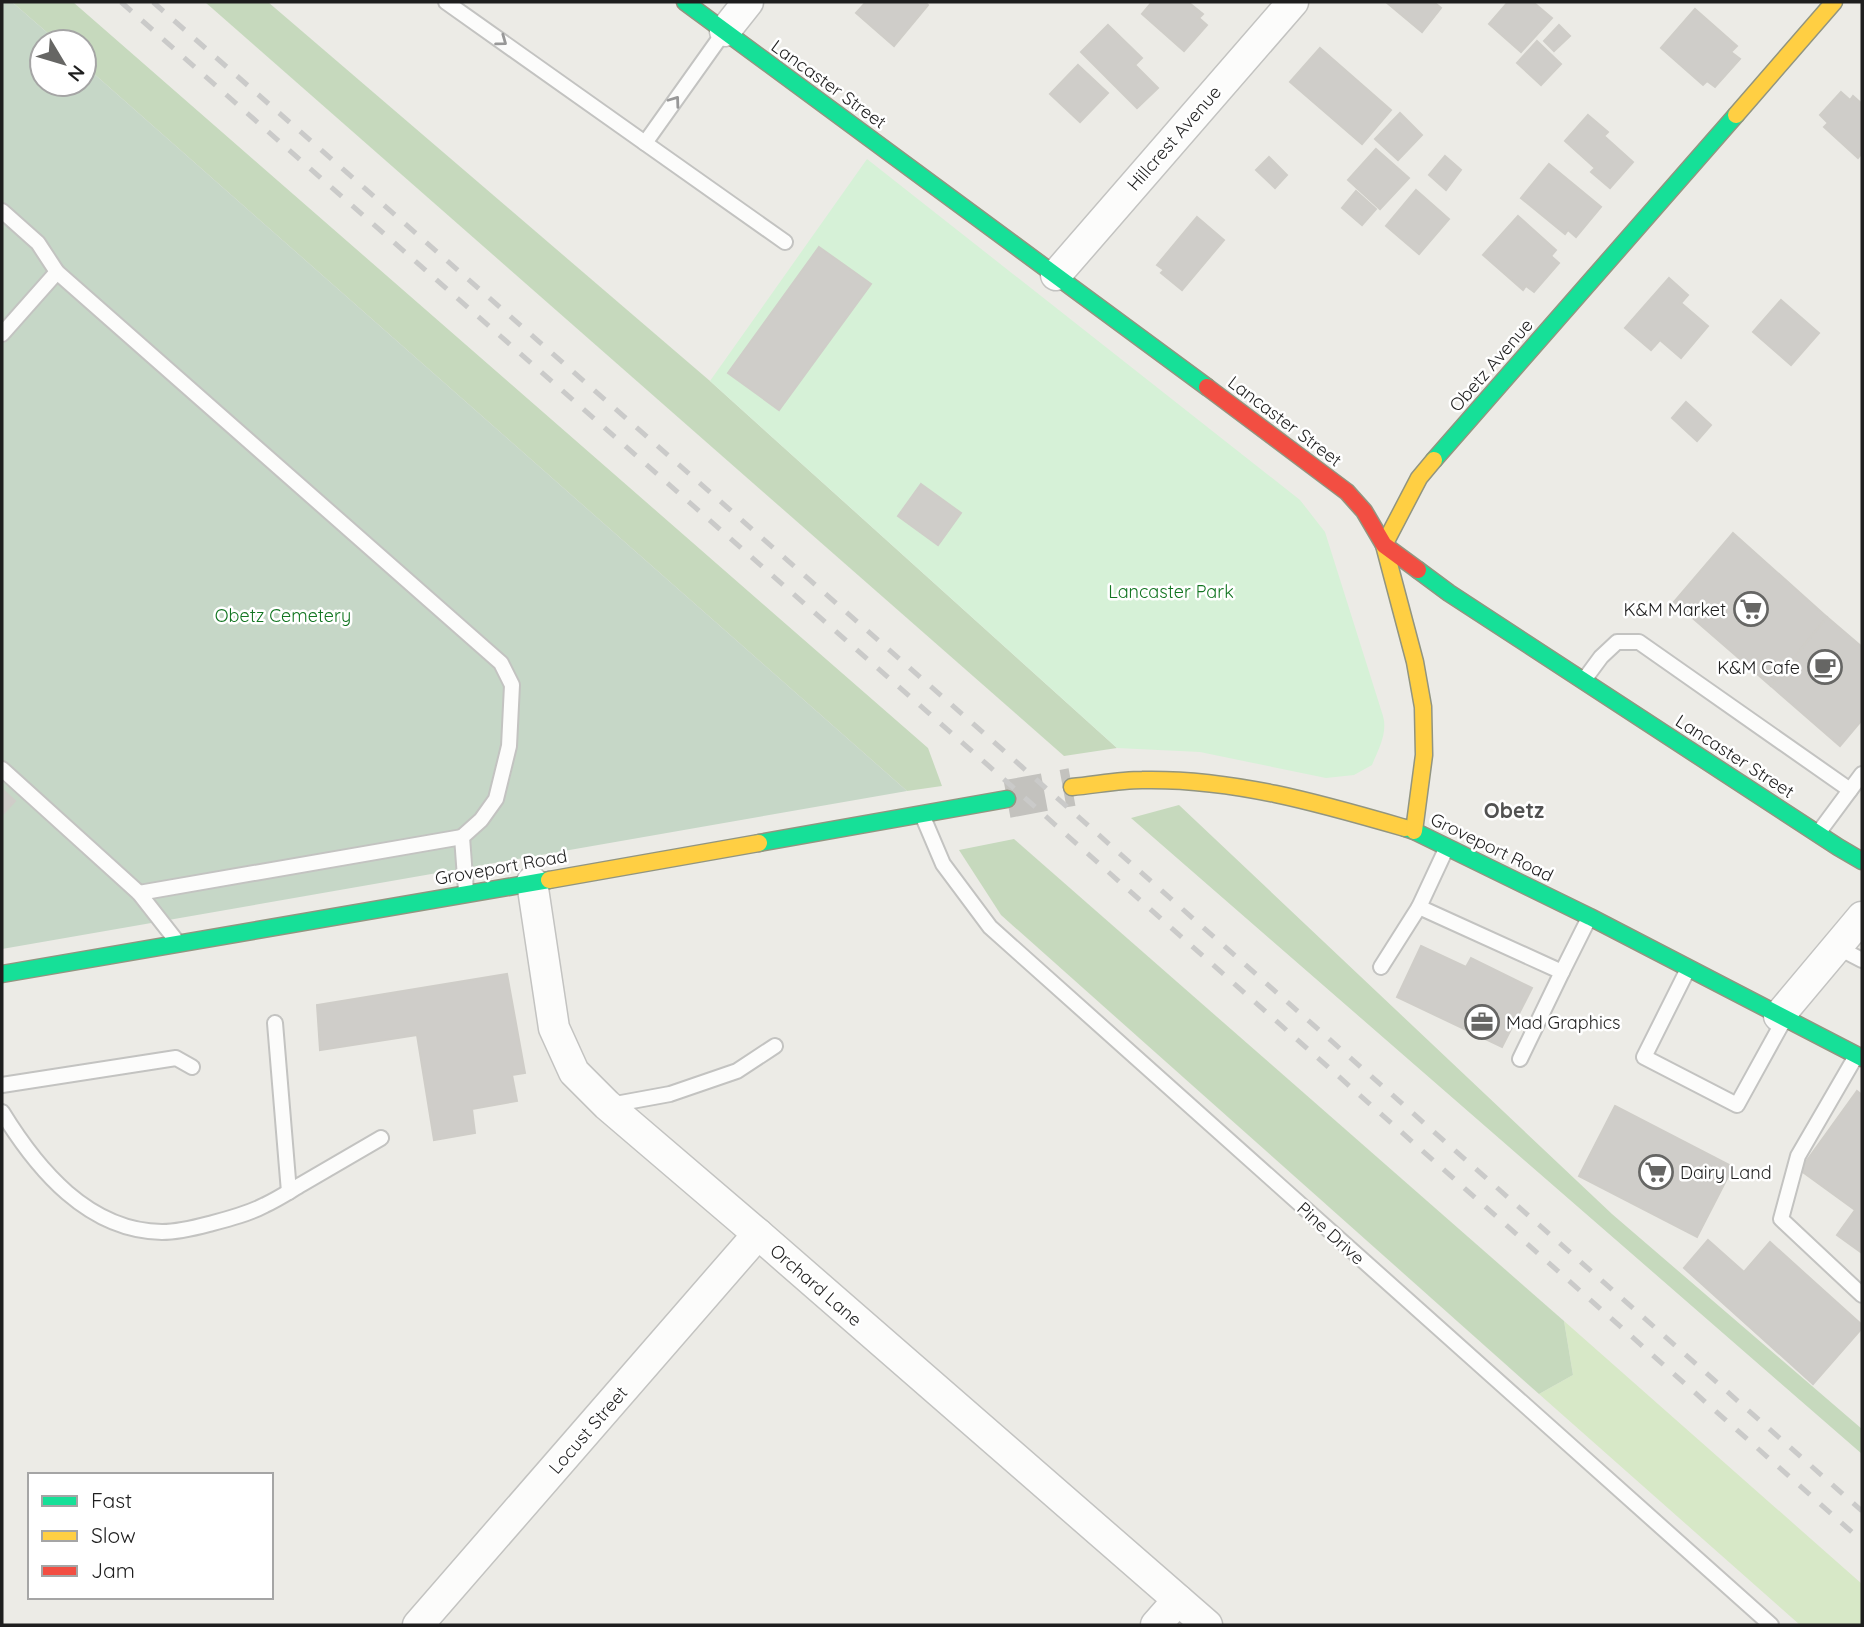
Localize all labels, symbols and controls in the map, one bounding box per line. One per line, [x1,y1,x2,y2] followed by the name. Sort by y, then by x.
[28,28,98,98] north arrow
[494,33,507,46] one-way arrow
[767,34,891,134] street label: Lancaster Street
[63,61,90,86] text: N
[1122,81,1226,195] street label: Hillcrest Avenue
[667,96,679,109] one-way arrow
[1444,314,1538,416] street label: Obetz Avenue
[1223,371,1347,471] street label: Lancaster Street
[1108,580,1234,603] park label: Lancaster Park
[1732,590,1770,628] supermarket icon: K&M Market
[1624,598,1726,621] place label: K&M Market
[215,604,351,627] park label: Obetz Cemetery
[1806,648,1844,686] cafe icon: K&M Cafe
[1717,656,1800,679] place label: K&M Cafe
[1671,709,1799,803] street label: Lancaster Street
[1484,797,1544,823] district label: Obetz
[1427,807,1557,887] street label: Groveport Road
[433,844,569,890] street label: Groveport Road
[1463,1003,1501,1041] office icon: Mad Graphics
[1506,1011,1621,1034] place label: Mad Graphics
[1637,1153,1675,1191] supermarket icon: Dairy Land
[1680,1161,1772,1184] place label: Dairy Land
[1292,1197,1370,1269] street label: Pine Drive
[765,1239,867,1331] street label: Orchard Lane
[544,1381,632,1479] street label: Locust Street
[28,1473,273,1599] legend
[91,1487,132,1513] text: Fast
[91,1522,136,1548] text: Slow
[91,1557,135,1583] text: Jam

